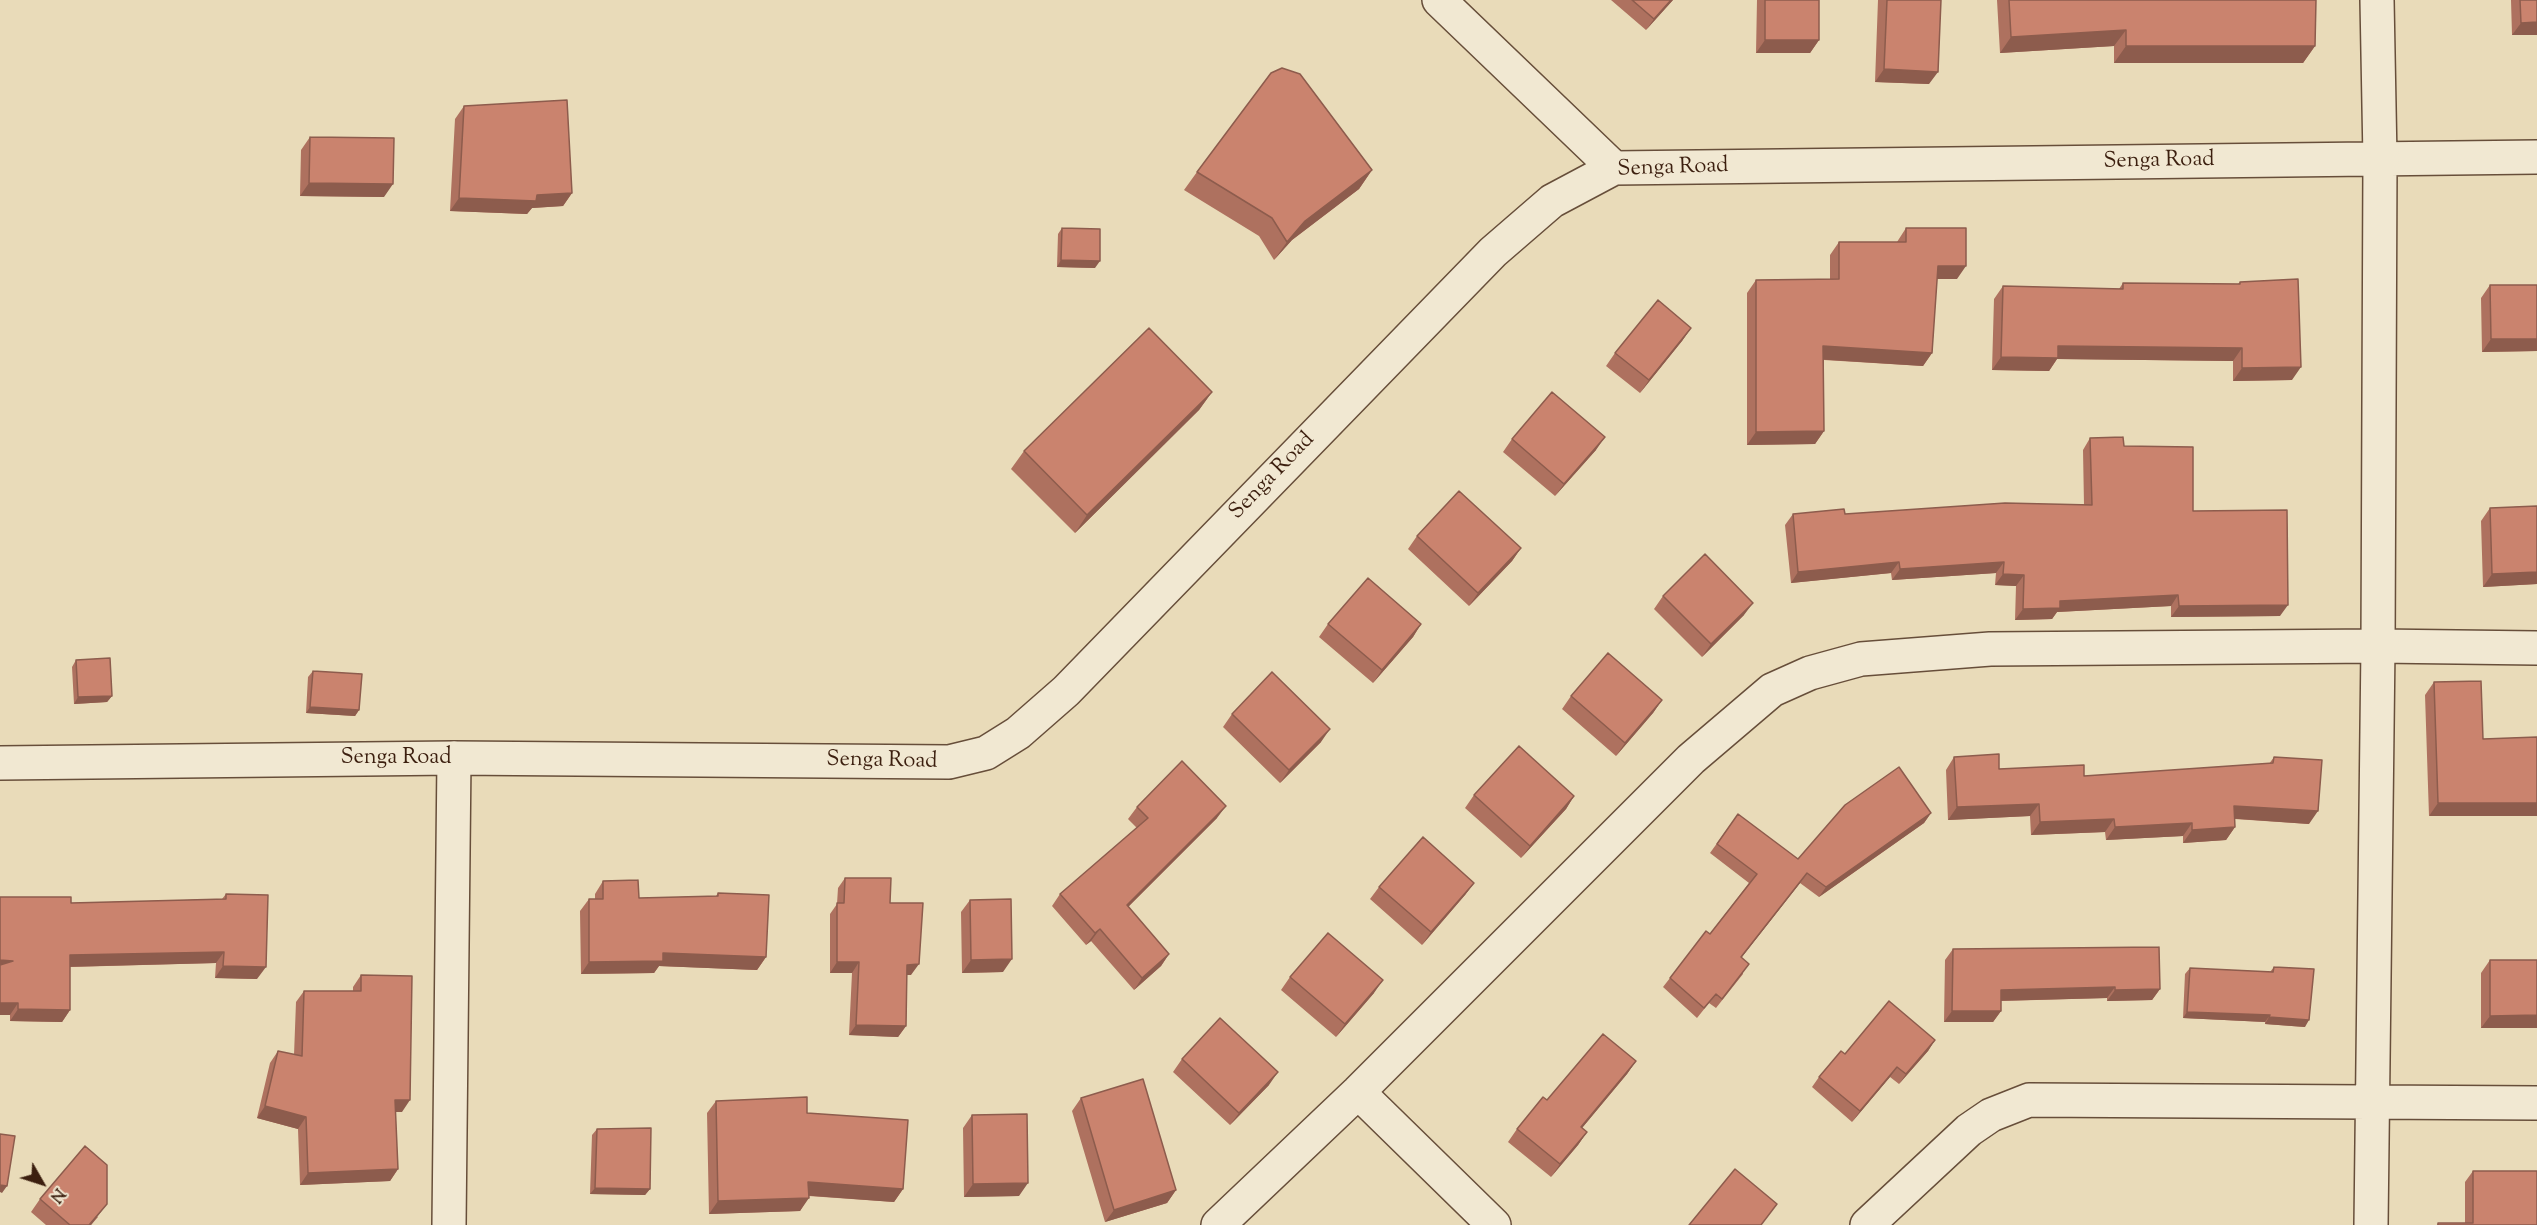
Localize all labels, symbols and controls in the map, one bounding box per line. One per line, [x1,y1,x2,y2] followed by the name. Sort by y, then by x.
[2103,148,2215,176] street label: Senga Road
[1617,154,1729,184] street label: Senga Road
[1225,428,1321,526] street label: Senga Road
[340,746,452,772] street label: Senga Road
[826,748,938,776] street label: Senga Road
[12,1153,72,1213] north arrow
[43,1182,69,1207] text: N

